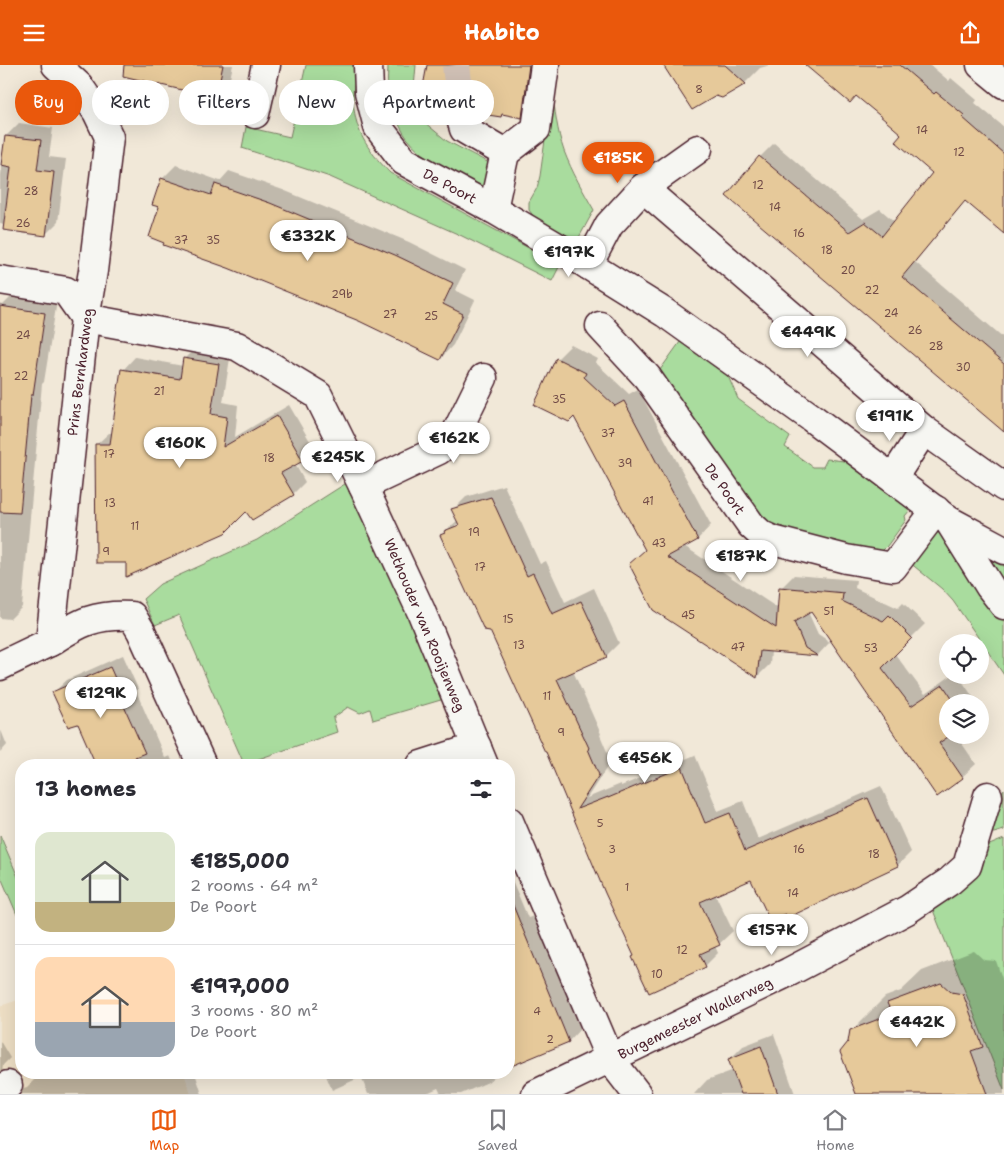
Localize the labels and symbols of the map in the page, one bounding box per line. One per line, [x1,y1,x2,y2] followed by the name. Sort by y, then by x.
[695,82,703,97] house number: 8
[916,123,928,138] house number: 14
[583,141,653,184] pin: €185K
[953,145,965,160] house number: 12
[420,164,480,208] street label: De Poort
[752,178,764,193] house number: 12
[23,184,39,199] house number: 28
[769,200,781,215] house number: 14
[16,216,30,231] house number: 26
[273,219,343,262] pin: €332K
[793,226,805,241] house number: 16
[174,233,189,248] house number: 37
[206,233,220,248] house number: 35
[534,235,604,278] pin: €197K
[821,243,833,258] house number: 18
[840,263,856,278] house number: 20
[865,283,879,298] house number: 22
[331,287,353,302] house number: 29b
[884,306,899,321] house number: 24
[63,307,97,437] street label: Prins Bernhardweg
[383,307,398,322] house number: 27
[424,309,438,324] house number: 25
[773,315,843,358] pin: €449K
[908,323,922,338] house number: 26
[16,328,31,343] house number: 24
[928,339,944,354] house number: 28
[955,360,971,375] house number: 30
[14,369,28,384] house number: 22
[153,384,165,399] house number: 21
[552,392,566,407] house number: 35
[855,399,925,442] pin: €191K
[419,421,489,464] pin: €162K
[601,426,616,441] house number: 37
[145,427,215,469] pin: €160K
[303,441,373,483] pin: €245K
[103,447,115,462] house number: 17
[263,451,275,466] house number: 18
[618,456,632,471] house number: 39
[701,460,749,518] street label: De Poort
[642,494,654,509] house number: 41
[104,496,116,511] house number: 13
[131,519,139,534] house number: 11
[468,525,480,540] house number: 19
[380,535,470,715] street label: Wethouder van Rooijenweg
[652,536,666,551] house number: 43
[706,539,776,582] pin: €187K
[102,544,110,559] house number: 9
[474,560,486,575] house number: 17
[824,604,834,619] house number: 51
[681,608,695,623] house number: 45
[502,612,514,627] house number: 15
[513,638,525,653] house number: 13
[731,640,746,655] house number: 47
[864,641,878,656] house number: 53
[66,677,136,719] pin: €129K
[543,689,551,704] house number: 11
[557,725,565,740] house number: 9
[610,741,680,784] pin: €456K
[597,816,604,831] house number: 5
[608,842,616,857] house number: 3
[793,842,805,857] house number: 16
[868,847,880,862] house number: 18
[625,880,629,895] house number: 1
[787,886,799,901] house number: 14
[737,913,807,956] pin: €157K
[676,943,688,958] house number: 12
[651,967,663,982] house number: 10
[615,973,775,1063] street label: Burgemeester Wallerweg
[533,1004,541,1019] house number: 4
[882,1005,952,1048] pin: €442K
[546,1032,554,1047] house number: 2

